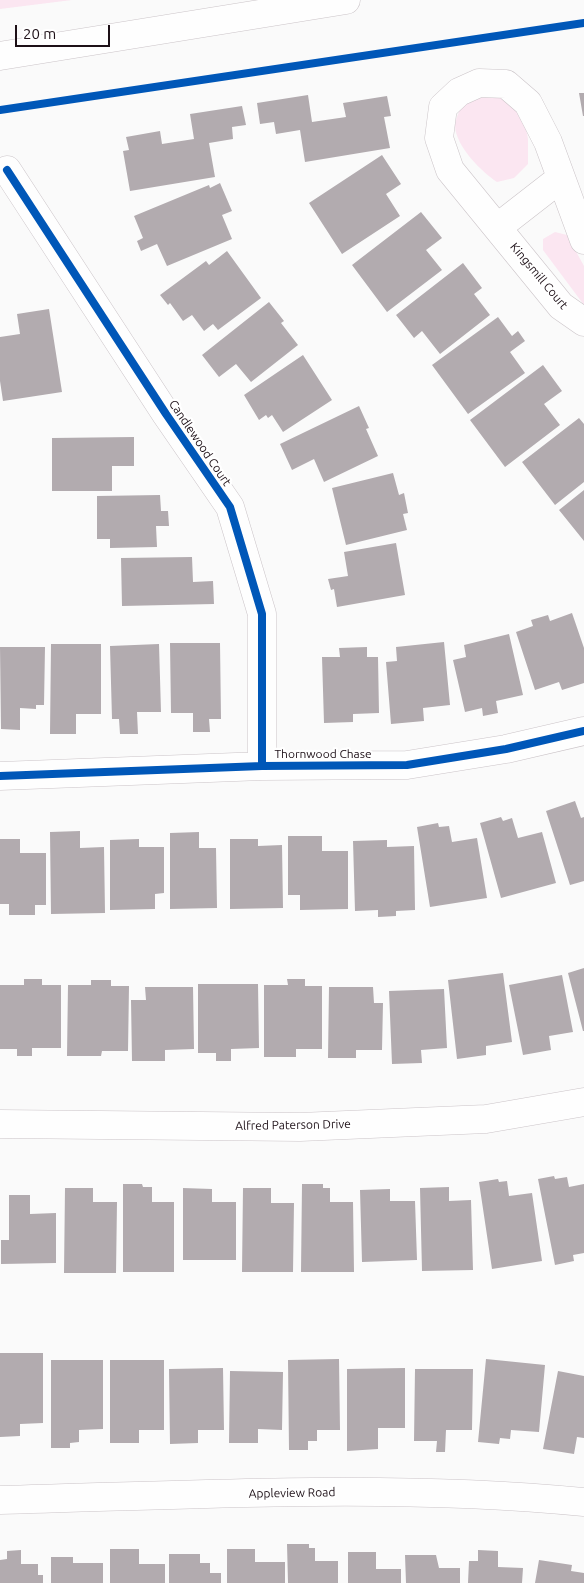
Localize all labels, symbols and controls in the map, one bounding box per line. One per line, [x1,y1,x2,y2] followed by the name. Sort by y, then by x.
[18,15,112,47] scale bar
[23,25,56,42] text: 20 m
[507,240,571,312] street label: Kingsmill Court
[166,397,234,489] street label: Candlewood Court
[274,747,372,761] street label: Thornwood Chase
[235,1117,351,1133] street label: Alfred Paterson Drive
[249,1485,335,1501] street label: Appleview Road

